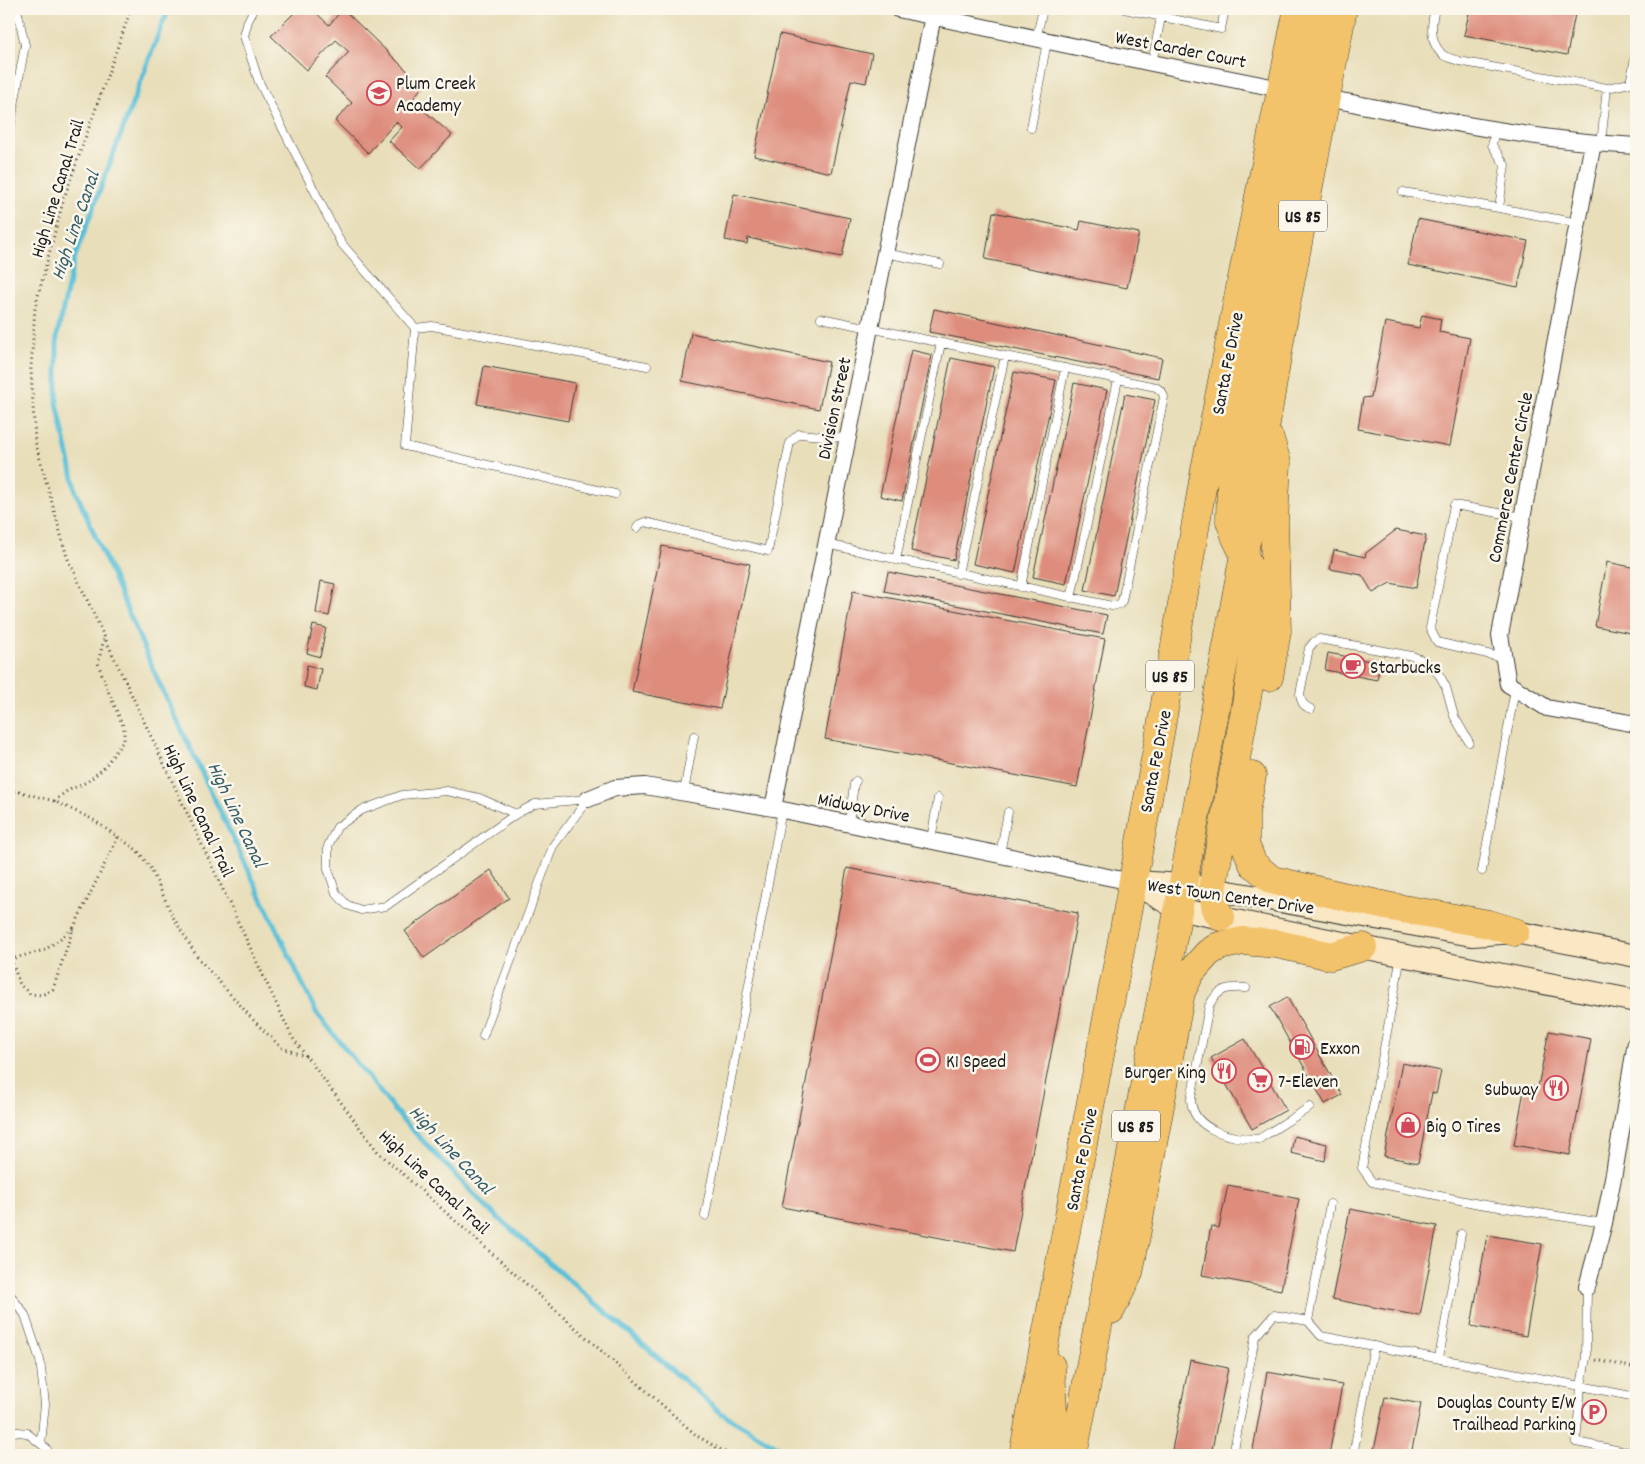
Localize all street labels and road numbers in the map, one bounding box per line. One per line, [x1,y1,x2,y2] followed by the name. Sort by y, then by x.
[1113,26,1248,77] street label: West Carder Court
[24,116,88,260] street label: High Line Canal Trail
[1279,200,1327,232] road number: US 85
[1206,310,1253,417] street label: Santa Fe Drive
[812,355,860,462] street label: Division Street
[1483,390,1542,565] street label: Commerce Center Circle
[1146,660,1194,691] road number: US 85
[1134,708,1181,815] street label: Santa Fe Drive
[159,740,241,880] street label: High Line Canal Trail
[815,787,912,832] street label: Midway Drive
[1145,873,1316,924] street label: West Town Center Drive
[1060,1106,1107,1213] street label: Santa Fe Drive
[1112,1110,1160,1142] road number: US 85
[371,1125,495,1243] street label: High Line Canal Trail

